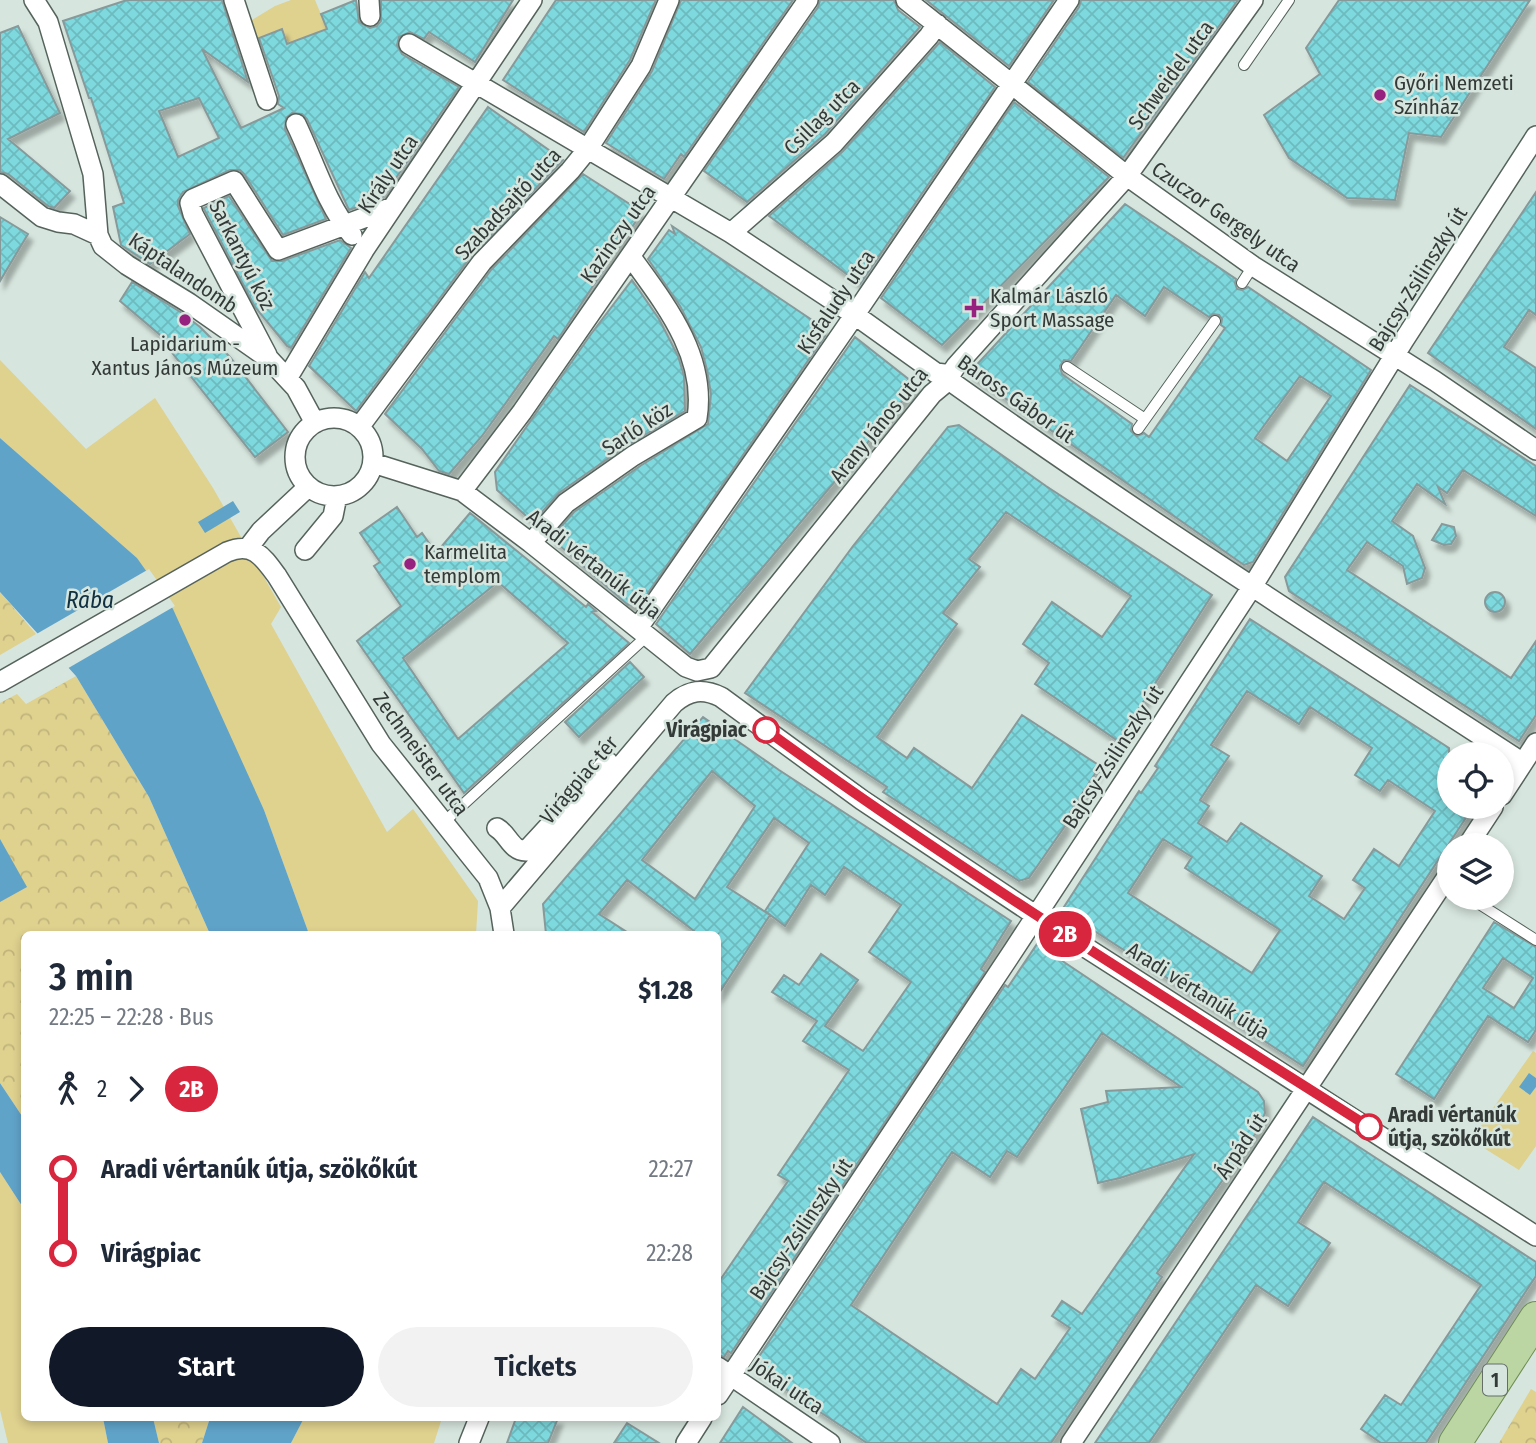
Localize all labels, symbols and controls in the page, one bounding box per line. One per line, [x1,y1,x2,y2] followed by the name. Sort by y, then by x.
[1123,15,1219,135] street label: Schweidel utca
[1394,70,1514,120] place label: Győri Nemzeti Színház
[778,73,866,161] street label: Csillag utca
[1372,87,1388,103] marker: Győri Nemzeti Színház
[352,130,424,218] street label: Király utca
[449,142,567,266] street label: Szabadsajtó utca
[1147,156,1305,278] street label: Czuczor Gergely utca
[575,180,661,288] street label: Kazinczy utca
[203,196,281,314] street label: Sarkantyú köz
[1363,202,1473,356] street label: Bajcsy-Zsilinszky út
[124,227,242,319] street label: Káptalandomb
[792,245,880,359] street label: Kisfaludy utca
[990,283,1114,333] place label: Kalmár László Sport Massage
[964,298,984,318] marker: Kalmár László Sport Massage
[177,312,193,328] marker: Lapidarium - Xantus János Múzeum
[92,331,278,381] place label: Lapidarium - Xantus János Múzeum
[952,349,1080,449] street label: Baross Gábor út
[824,362,934,488] street label: Arany János utca
[597,397,677,461] street label: Sarló köz
[522,503,666,625] street label: Aradi vértanúk útja
[424,539,507,589] place label: Karmelita templom
[402,556,418,572] marker: Karmelita templom
[66,586,114,614] water label: Rába
[1057,680,1169,834] street label: Bajcsy-Zsilinszky út
[367,687,475,821] street label: Zechmeister utca
[665,717,748,743] place label: Virágpiac
[753,717,779,743] marker: Virágpiac
[534,730,624,830] street label: Virágpiac tér
[1437,742,1514,910] map controls
[1437,742,1514,819] button: locate
[1437,833,1514,910] button: layers
[1034,911,1096,957] line badge: 2B
[1053,920,1077,948] text: 2B
[1122,937,1274,1045] street label: Aradi vértanúk útja
[49,954,134,1000] text: 3 min
[638,975,693,1006] text: $1.28
[49,1003,214,1031] text: 22:25 – 22:28 · Bus
[49,1070,87,1108] icon: walk
[117,1070,155,1108] icon: forward
[97,1075,107,1103] text: 2
[179,1075,204,1103] text: 2B
[1387,1102,1517,1152] place label: Aradi vértanúk útja, szökőkút
[1210,1108,1272,1184] street label: Árpád út
[1356,1114,1382,1140] marker: Aradi vértanúk útja, szökőkút
[744,1153,858,1305] street label: Bajcsy-Zsilinszky út
[101,1154,417,1185] text: Aradi vértanúk útja, szökőkút
[649,1155,693,1183] text: 22:27
[101,1238,201,1269] text: Virágpiac
[646,1239,693,1267] text: 22:28
[49,1327,364,1407] button: Start
[378,1327,693,1407] button: Tickets
[745,1352,829,1420] street label: Jókai utca
[1483,1364,1507,1396] road number: 1

